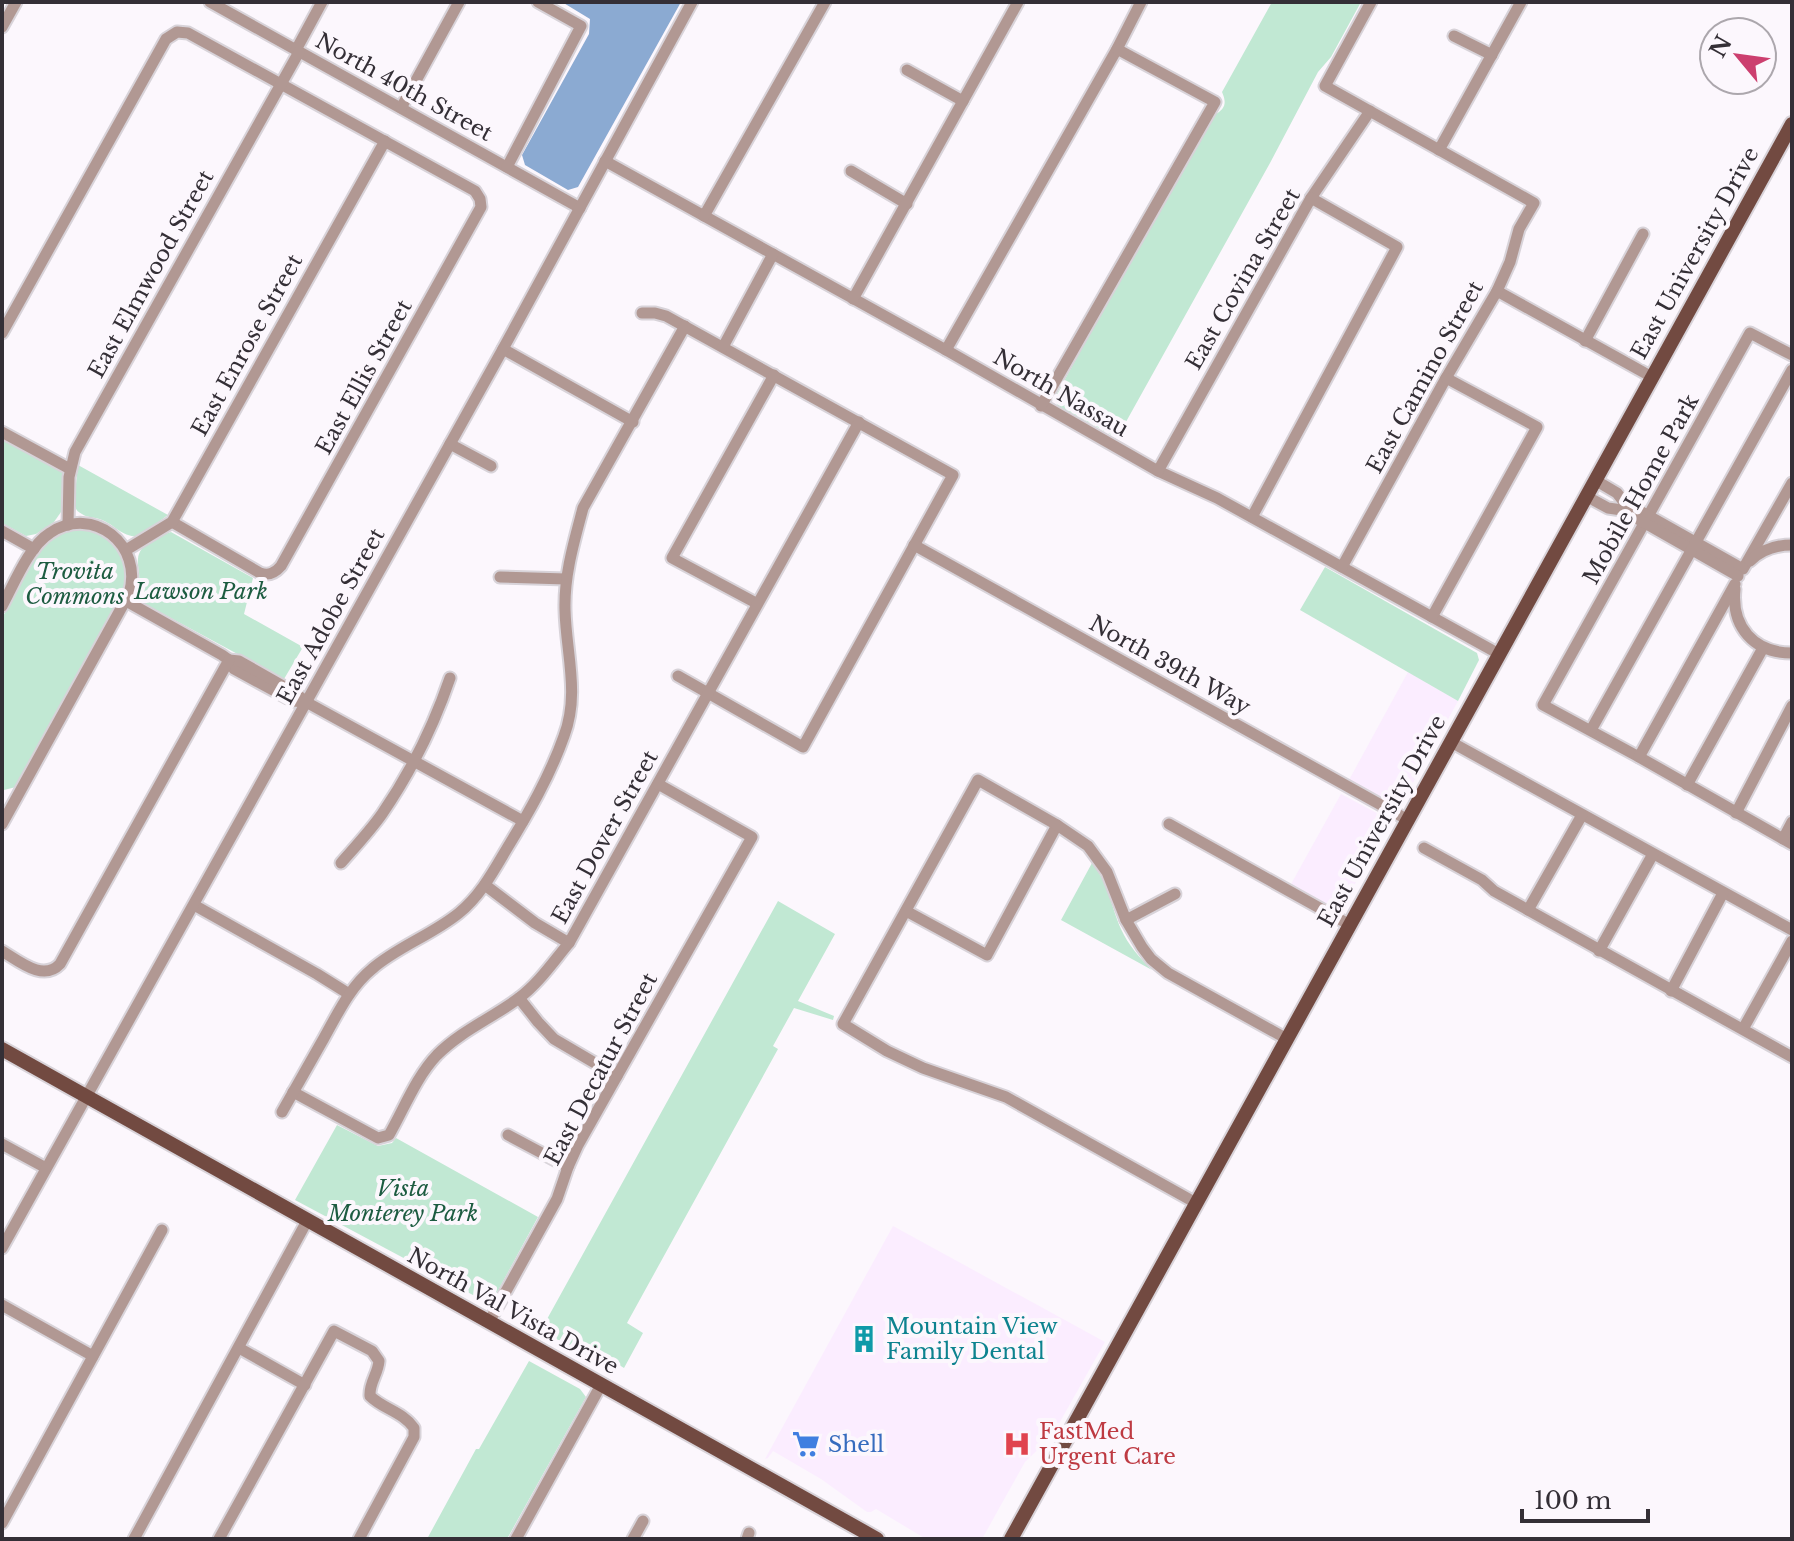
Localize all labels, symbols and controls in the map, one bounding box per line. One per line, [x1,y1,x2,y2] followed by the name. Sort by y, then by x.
[1698,16,1778,96] north arrow
[311,27,498,147] street label: North 40th Street
[1704,31,1738,62] text: N
[1626,142,1764,364] street label: East University Drive
[83,165,220,383] street label: East Elmwood Street
[1180,183,1306,374] street label: East Covina Street
[186,249,308,441] street label: East Enrose Street
[1361,276,1489,478] street label: East Camino Street
[310,294,418,459] street label: East Ellis Street
[988,343,1134,443] street label: North Nassau
[1577,389,1705,589] street label: Mobile Home Park
[271,523,391,709] street label: East Adobe Street
[25,558,125,610] park label: Trovita Commons
[133,578,268,605] park label: Lawson Park
[1085,610,1255,720] street label: North 39th Way
[1313,710,1451,932] street label: East University Drive
[546,745,664,928] street label: East Dover Street
[539,967,664,1170] street label: East Decatur Street
[327,1175,478,1227] park label: Vista Monterey Park
[403,1242,623,1380] street label: North Val Vista Drive
[886,1313,1058,1365] place label: Mountain View Family Dental
[849,1324,879,1354] building icon: Mountain View Family Dental
[1039,1418,1176,1470] place label: FastMed Urgent Care
[791,1429,821,1459] supermarket icon: Shell
[1002,1429,1032,1459] hospital icon: FastMed Urgent Care
[828,1431,884,1458] place label: Shell
[1522,1473,1648,1523] scale bar
[1534,1486,1612,1515] text: 100 m

